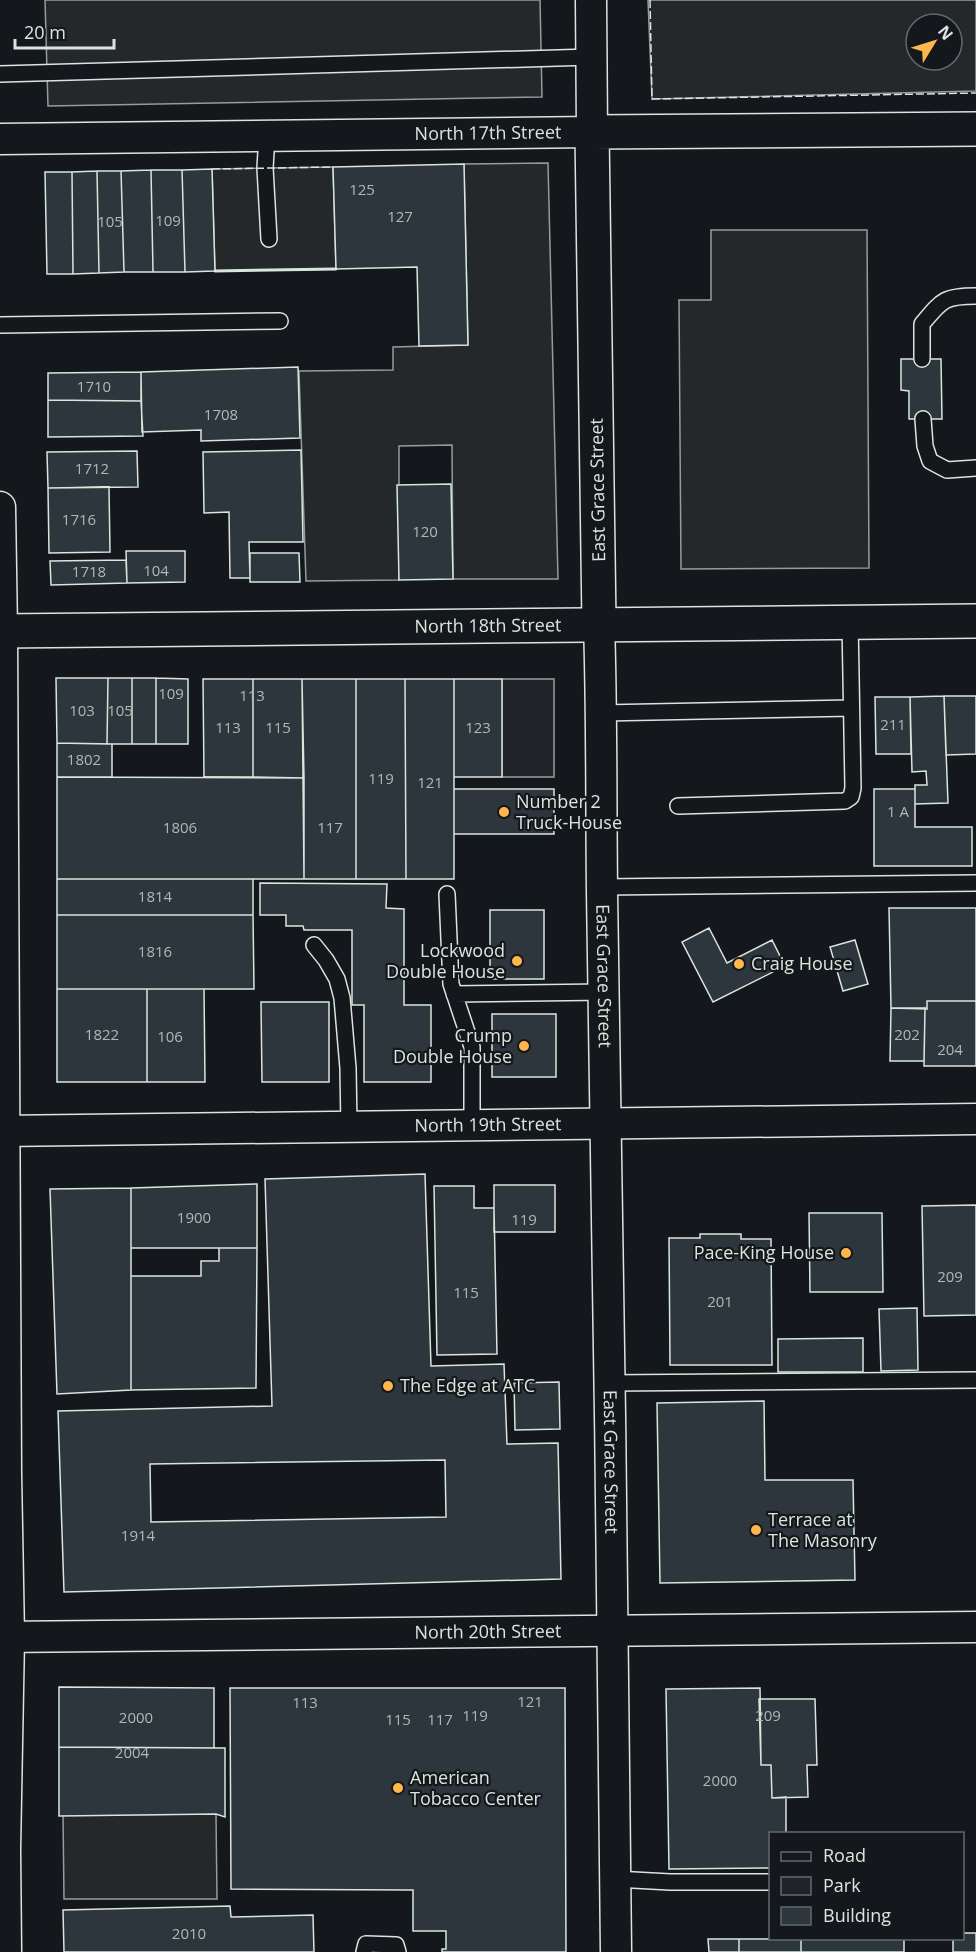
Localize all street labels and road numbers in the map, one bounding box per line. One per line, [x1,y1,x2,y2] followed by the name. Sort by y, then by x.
[414,119,562,145] street label: North 17th Street
[584,418,610,562] street label: East Grace Street
[414,612,562,638] street label: North 18th Street
[591,904,618,1048] street label: East Grace Street
[414,1111,562,1137] street label: North 19th Street
[599,1390,624,1534] street label: East Grace Street
[414,1618,562,1644] street label: North 20th Street

